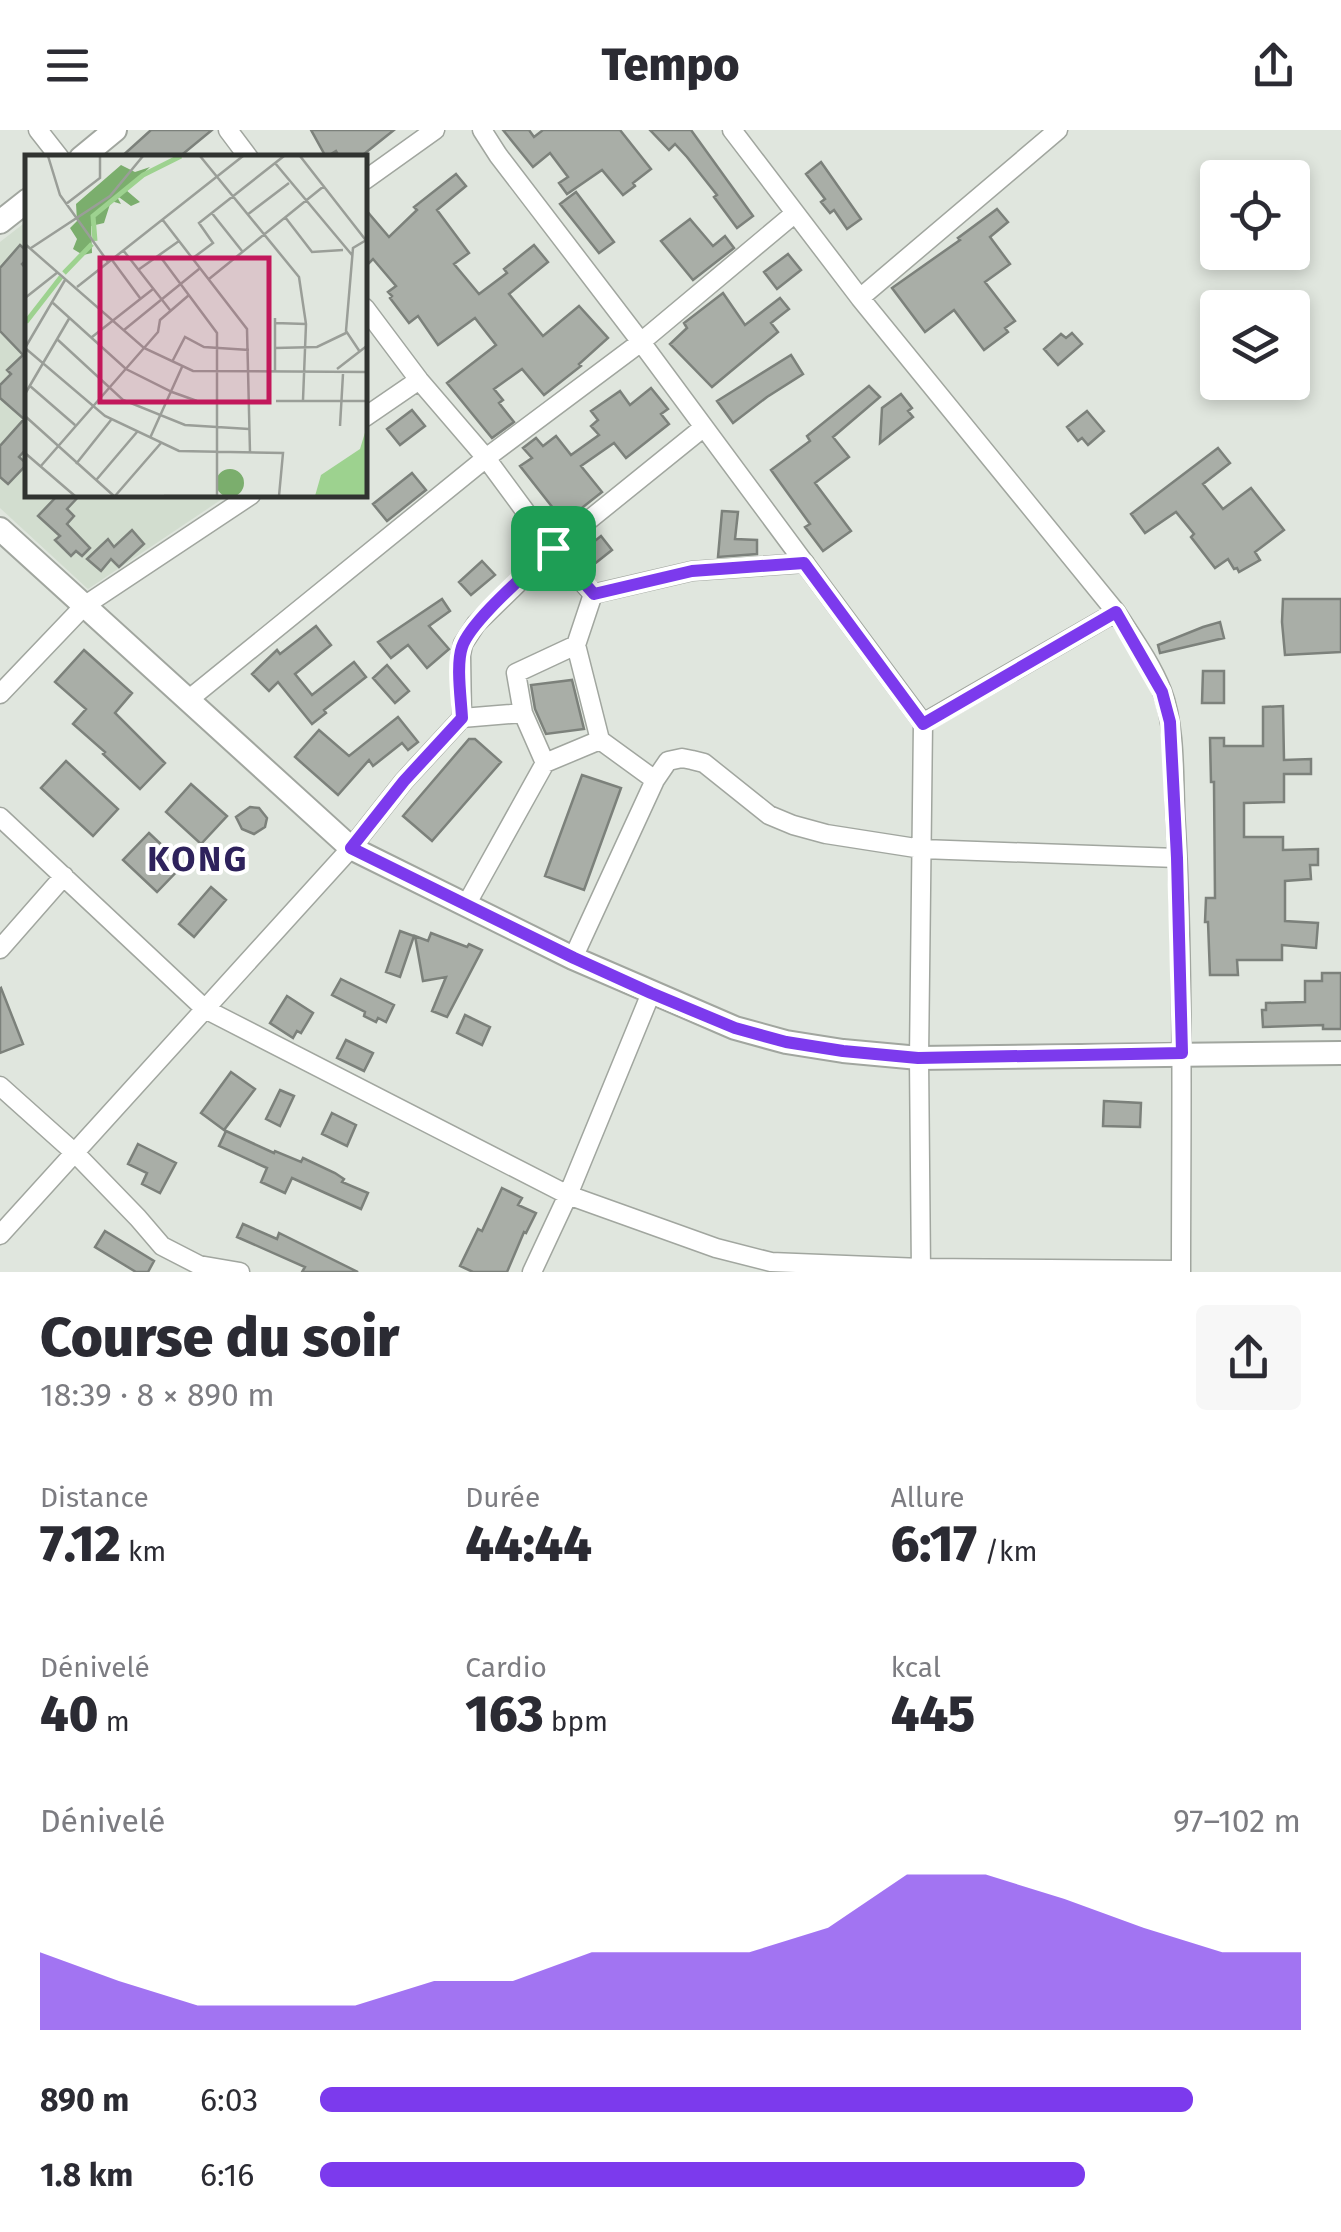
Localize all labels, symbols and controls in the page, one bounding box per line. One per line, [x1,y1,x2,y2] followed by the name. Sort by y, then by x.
[40,38,95,93] icon: menu
[601,38,740,92] text: Tempo
[1246,38,1301,93] icon: share
[25,155,368,498] inset map
[1200,160,1310,400] map controls
[1200,160,1310,270] button: locate
[1200,290,1310,400] button: layers
[511,506,596,591] pin
[526,521,581,576] icon: arrive
[147,838,249,880] district label: KONG
[40,1305,399,1371] text: Course du soir
[1196,1305,1301,1410] button: share
[40,1376,275,1414] text: 18:39 · 8 × 890 m
[40,1481,149,1514] text: Distance
[465,1481,540,1514] text: Durée
[891,1481,965,1514] text: Allure
[40,1514,121,1574] text: 7.12
[465,1514,592,1574] text: 44:44
[891,1514,977,1574] text: 6:17
[121,1535,166,1568] text: km
[977,1535,1037,1568] text: /km
[40,1651,150,1684] text: Dénivelé
[465,1651,547,1684] text: Cardio
[891,1651,941,1684] text: kcal
[40,1684,98,1744] text: 40
[465,1684,543,1744] text: 163
[891,1684,975,1744] text: 445
[98,1705,130,1738] text: m
[543,1705,608,1738] text: bpm
[40,1802,166,1840] text: Dénivelé
[1173,1802,1301,1840] text: 97–102 m
[40,2081,129,2119] text: 890 m
[200,2081,258,2119] text: 6:03
[40,2156,133,2194] text: 1.8 km
[200,2156,254,2194] text: 6:16

